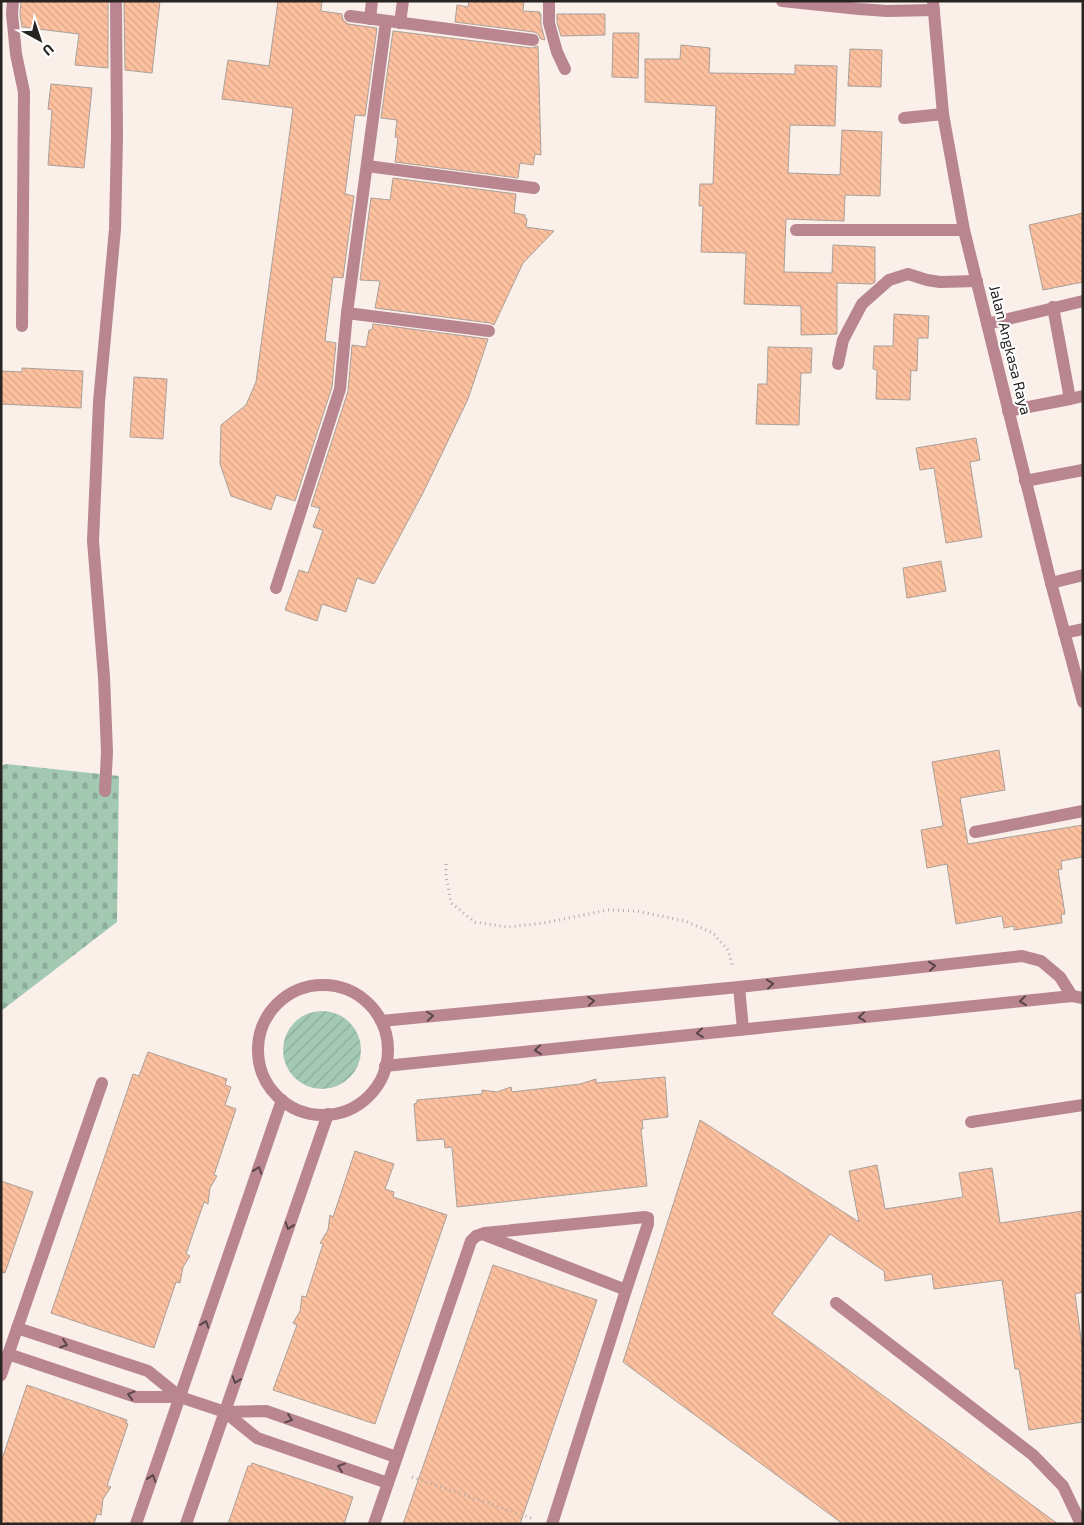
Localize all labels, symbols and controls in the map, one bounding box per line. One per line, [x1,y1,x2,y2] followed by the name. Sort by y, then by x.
[15,15,65,65] north arrow
[40,41,58,60] text: U
[986,283,1036,416] street label: Jalan Angkasa Raya
[928,961,936,972] one-way arrow
[767,979,775,990] one-way arrow
[1019,995,1027,1006] one-way arrow
[588,996,596,1007] one-way arrow
[426,1011,434,1022] one-way arrow
[857,1011,865,1022] one-way arrow
[696,1027,704,1038] one-way arrow
[534,1044,542,1055] one-way arrow
[252,1166,262,1175] one-way arrow
[285,1222,295,1230] one-way arrow
[199,1320,209,1329] one-way arrow
[59,1338,67,1348] one-way arrow
[232,1375,242,1384] one-way arrow
[127,1390,136,1401] one-way arrow
[285,1414,293,1424] one-way arrow
[338,1463,346,1473] one-way arrow
[146,1474,156,1482] one-way arrow

